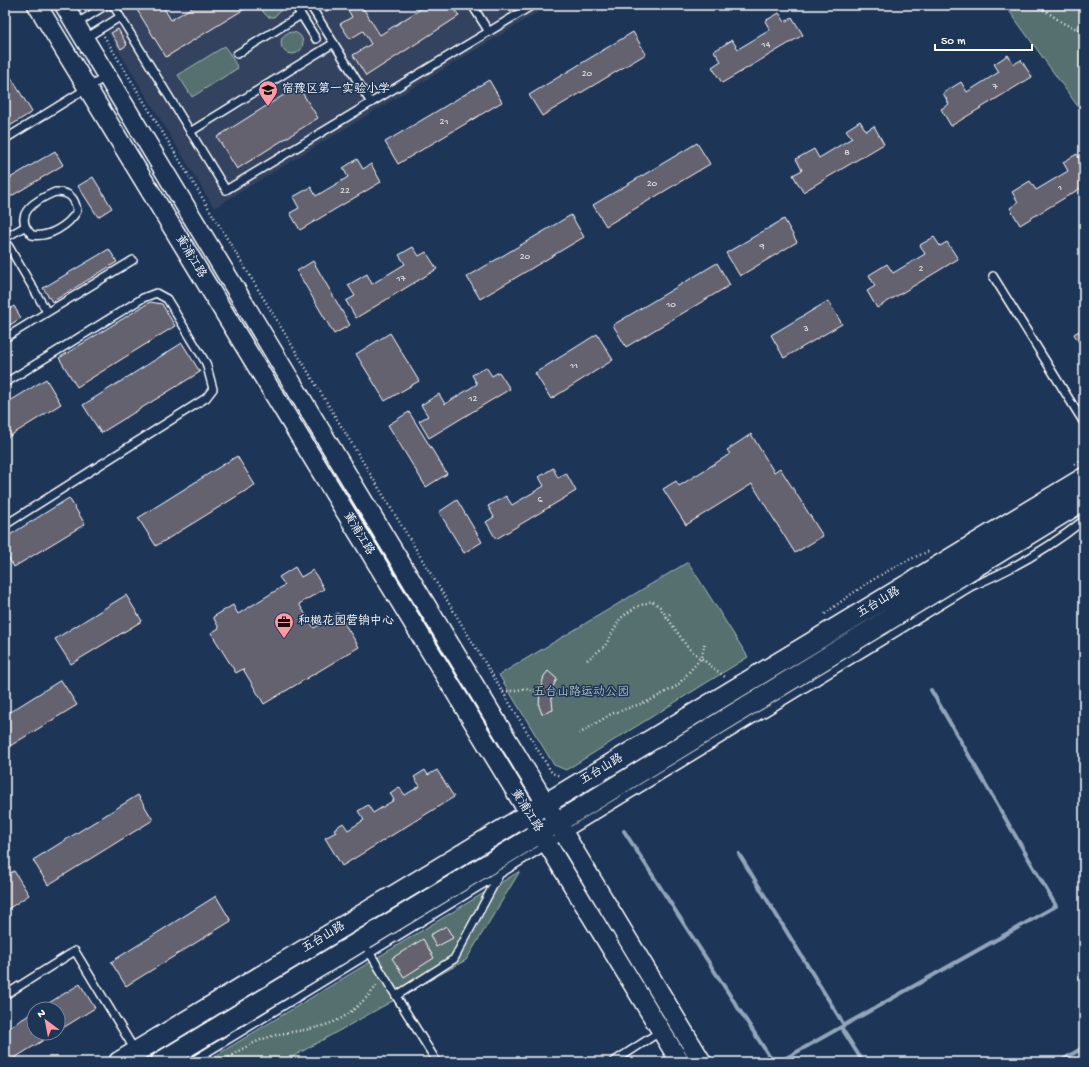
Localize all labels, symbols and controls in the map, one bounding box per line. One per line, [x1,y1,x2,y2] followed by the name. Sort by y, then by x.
[935,26,1032,52] scale bar
[941,35,966,49] text: 50 m
[761,39,771,51] house number: 14
[582,68,593,80] house number: 20
[257,79,279,107] school or university icon: 宿豫区第一实验小学
[991,81,998,93] house number: 7
[282,82,390,97] place label: 宿豫区第一实验小学
[440,116,448,128] house number: 21
[844,147,850,159] house number: 8
[647,178,658,190] house number: 20
[1057,182,1062,194] house number: 1
[340,185,350,197] house number: 22
[172,232,209,281] street label: 黄浦江路
[758,241,765,253] house number: 9
[520,251,531,263] house number: 20
[919,263,924,275] house number: 2
[395,273,406,285] house number: 17
[665,299,676,311] house number: 10
[802,323,809,335] house number: 3
[569,360,578,372] house number: 11
[468,393,478,405] house number: 12
[537,494,543,506] house number: 6
[340,509,377,558] street label: 黄浦江路
[854,584,903,621] street label: 五台山路
[273,611,295,639] office icon: 和樾花园营销中心
[298,613,394,629] place label: 和樾花园营销中心
[533,685,629,700] park label: 五台山路运动公园
[577,751,626,788] street label: 五台山路
[507,786,546,835] street label: 黄浦江路
[299,919,348,956] street label: 五台山路
[26,1001,66,1041] north arrow
[36,1007,48,1021] text: N

